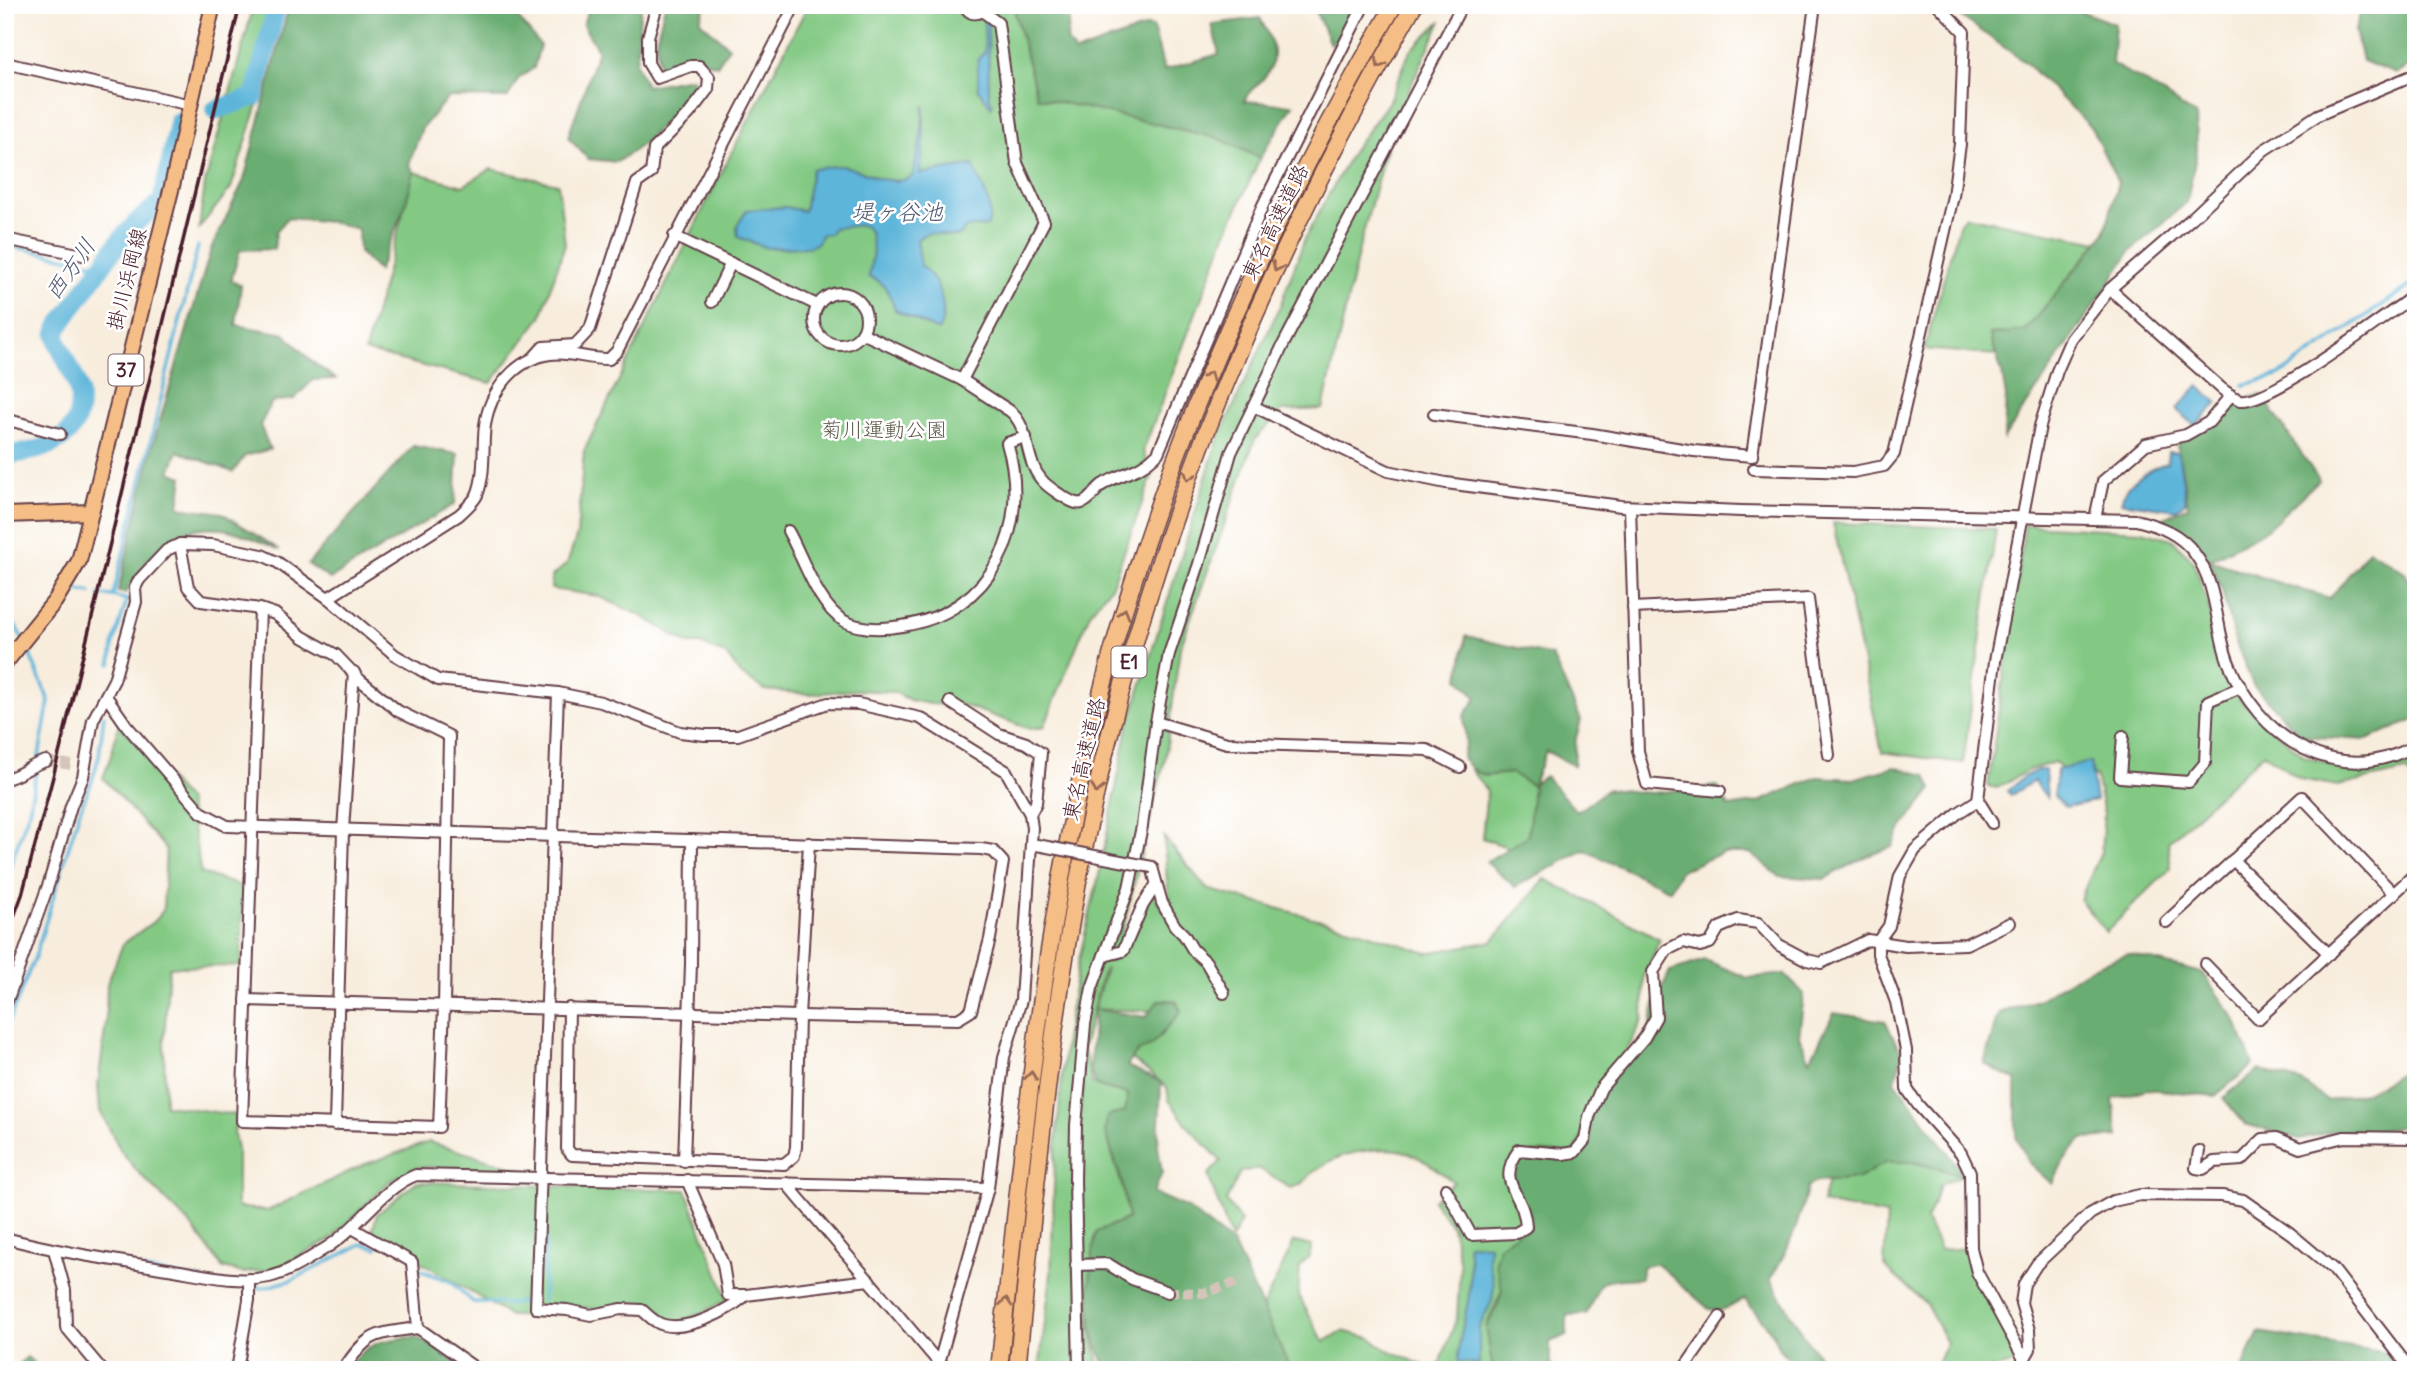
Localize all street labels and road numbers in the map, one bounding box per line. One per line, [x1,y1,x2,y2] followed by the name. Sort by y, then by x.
[1235,159,1314,284] street label: 東名高速道路
[101,225,152,333] street label: 掛川浜岡線
[108,354,144,386] road number: 37
[1112,646,1146,678] road number: E1
[1056,694,1111,823] street label: 東名高速道路

